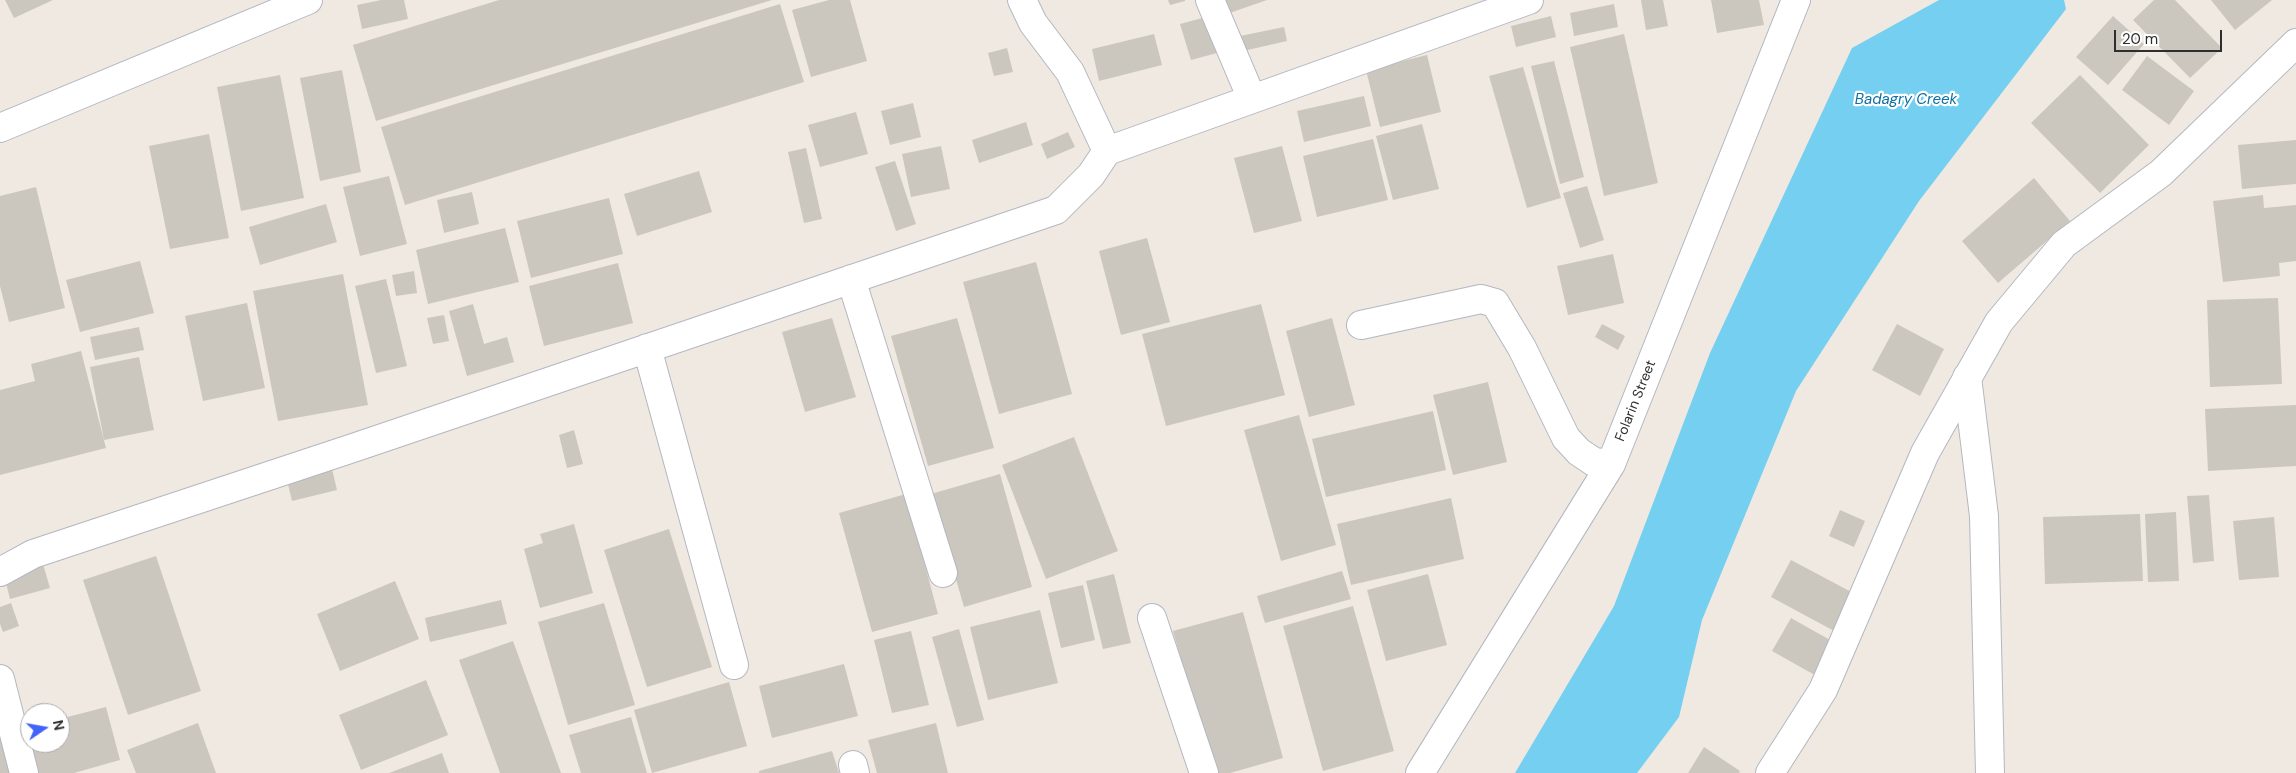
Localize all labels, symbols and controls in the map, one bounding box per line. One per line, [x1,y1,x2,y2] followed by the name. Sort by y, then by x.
[2116,20,2224,52] scale bar
[2122,29,2158,49] text: 20 m
[1855,91,1957,109] water label: Badagry Creek
[1612,358,1660,444] street label: Folarin Street
[20,703,70,753] north arrow
[49,718,69,732] text: N

